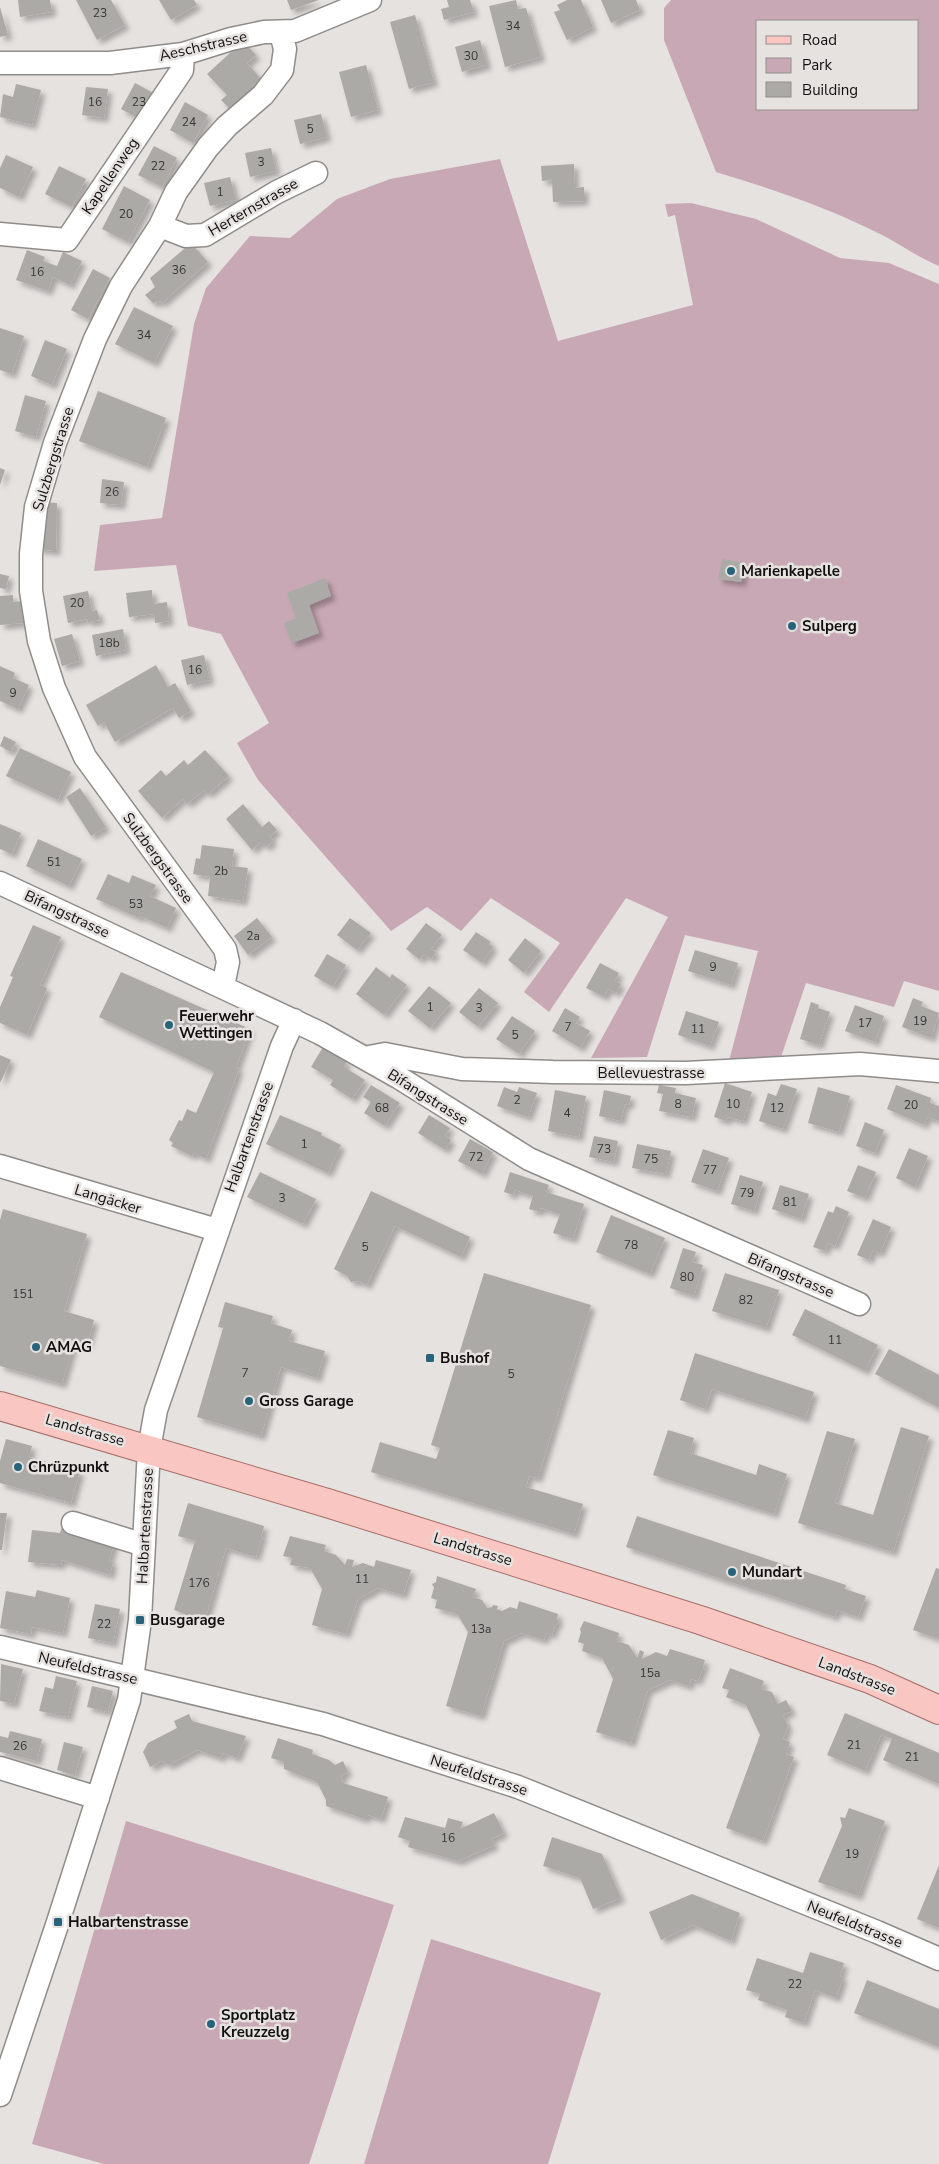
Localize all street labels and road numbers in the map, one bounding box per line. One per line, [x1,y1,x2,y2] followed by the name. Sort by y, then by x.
[157,26,249,66] street label: Aeschstrasse
[77,134,143,218] street label: Kapellenweg
[205,173,301,241] street label: Herternstrasse
[28,404,78,514] street label: Sulzbergstrasse
[118,808,198,908] street label: Sulzbergstrasse
[21,886,113,942] street label: Bifangstrasse
[598,1063,705,1083] street label: Bellevuestrasse
[384,1064,472,1130] street label: Bifangstrasse
[220,1079,278,1195] street label: Halbartenstrasse
[72,1179,144,1219] street label: Langäcker
[745,1248,837,1302] street label: Bifangstrasse
[43,1409,127,1451] street label: Landstrasse
[132,1468,158,1584] street label: Halbartenstrasse
[431,1528,515,1570] street label: Landstrasse
[36,1647,140,1689] street label: Neufeldstrasse
[815,1652,899,1700] street label: Landstrasse
[428,1750,530,1800] street label: Neufeldstrasse
[804,1896,906,1952] street label: Neufeldstrasse

